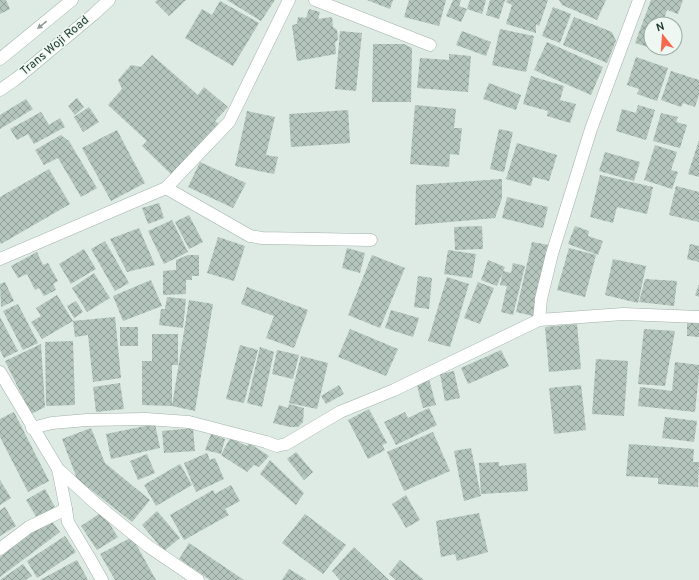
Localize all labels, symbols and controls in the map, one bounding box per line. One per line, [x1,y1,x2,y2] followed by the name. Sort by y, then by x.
[17,13,93,79] street label: Trans Woji Road
[643,16,683,56] north arrow
[655,20,666,35] text: N
[37,21,48,29] one-way arrow

